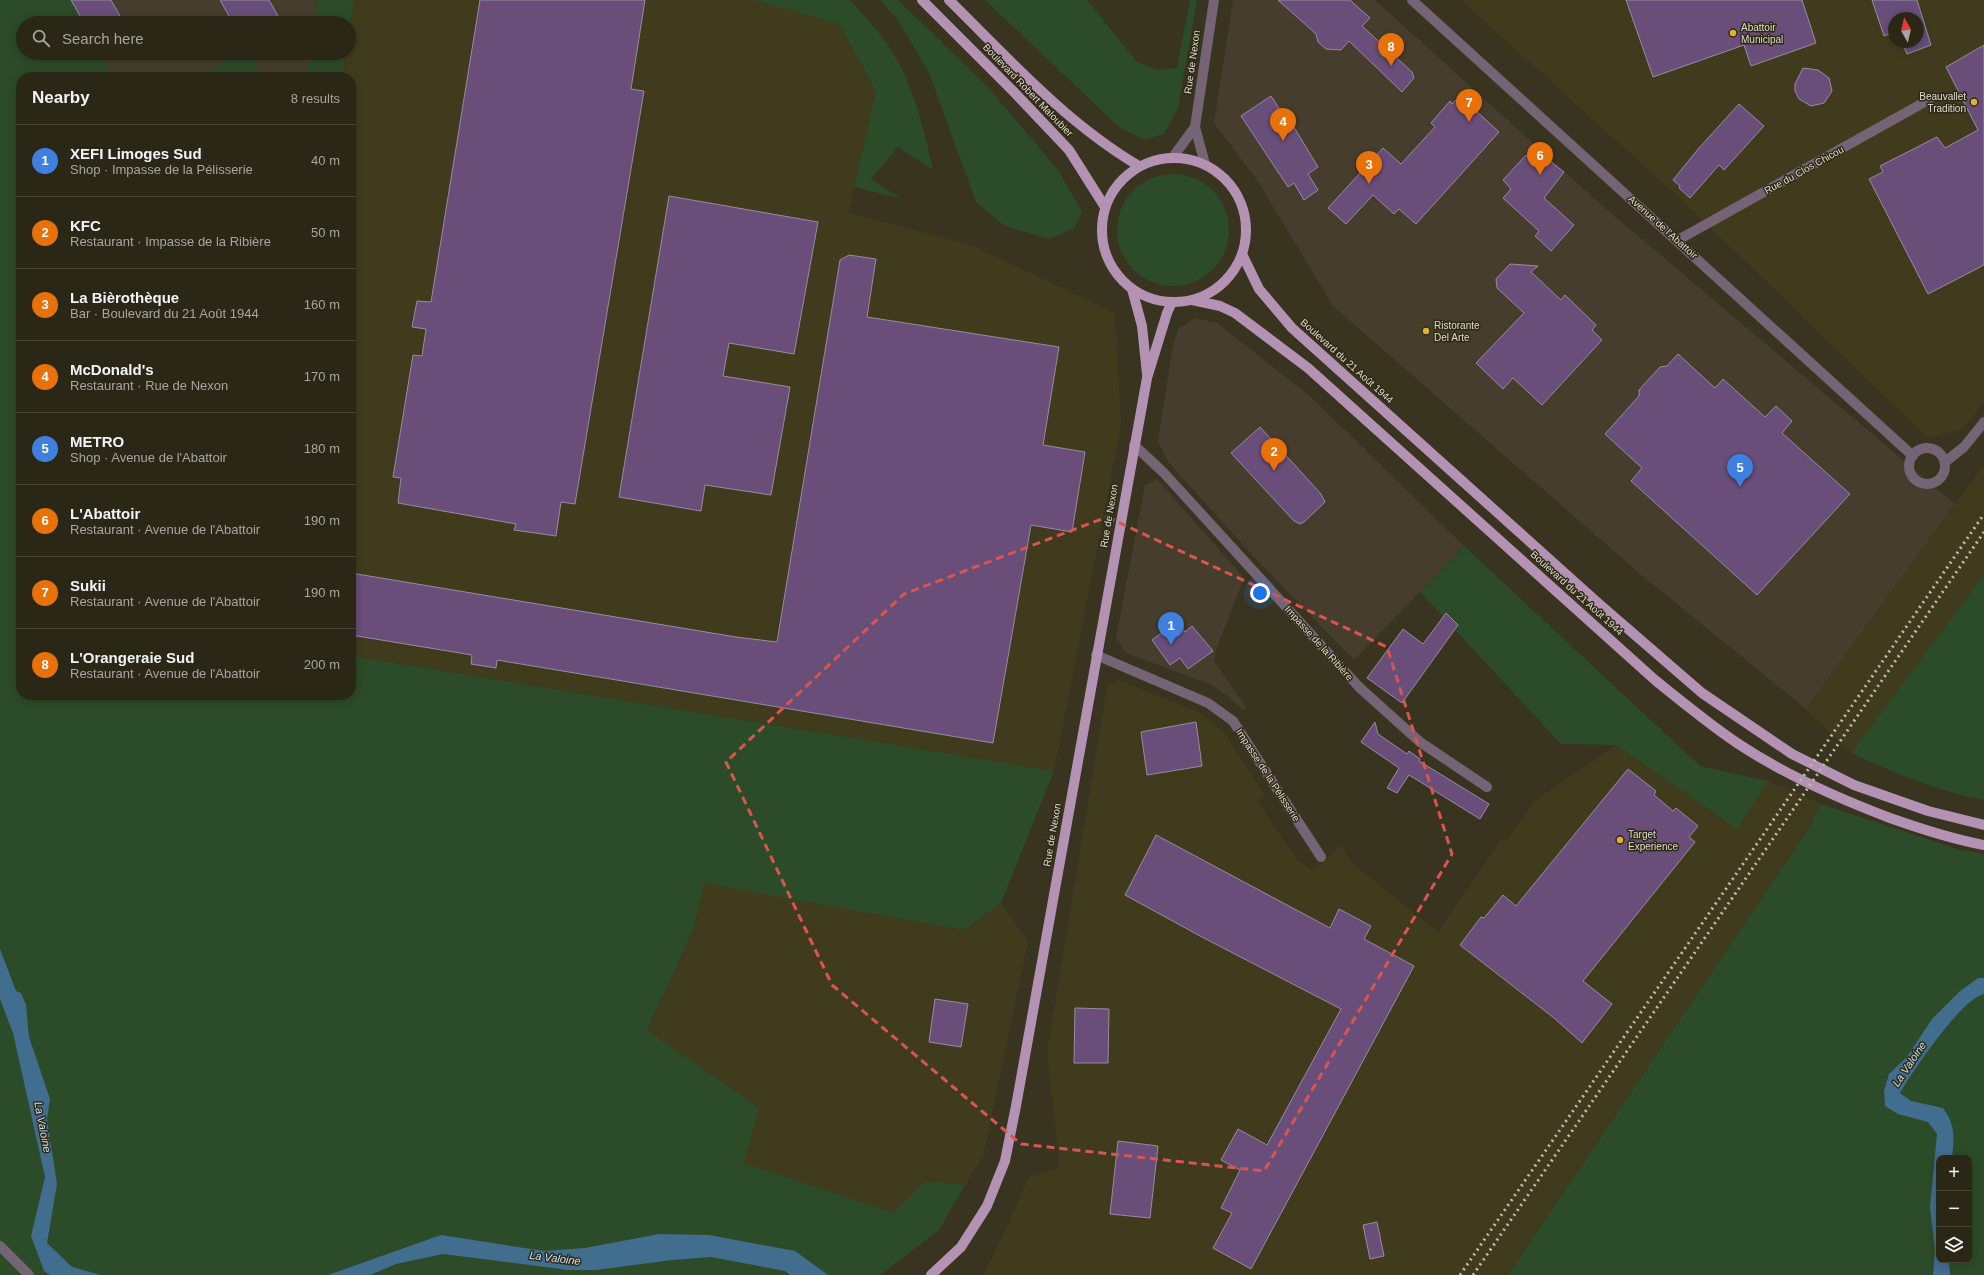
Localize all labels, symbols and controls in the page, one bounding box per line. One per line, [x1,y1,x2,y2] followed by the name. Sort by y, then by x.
[1888,12,1924,48] north arrow
[16,16,356,60] search box
[1741,22,1783,45] place label: Abattoir Municipal
[30,27,52,49] icon: search
[1728,28,1738,38] marker: Abattoir Municipal
[62,30,144,47] text: Search here
[1182,30,1202,94] street label: Rue de Nexon
[1378,33,1404,66] pin: 8
[981,41,1076,139] street label: Boulevard Robert Maloubier
[32,88,90,107] text: Nearby
[1456,89,1482,122] pin: 7
[291,91,340,106] text: 8 results
[1919,91,1966,114] place label: Beauvallet Tradition
[1969,97,1979,107] marker: Beauvallet Tradition
[1270,108,1296,141] pin: 4
[1527,142,1553,175] pin: 6
[1762,144,1846,196] street label: Rue du Clos Chicou
[70,145,202,162] text: XEFI Limoges Sud
[1356,151,1382,184] pin: 3
[41,153,49,168] text: 1
[311,153,340,168] text: 40 m
[70,162,253,177] text: Shop · Impasse de la Pélisserie
[1626,193,1700,261] street label: Avenue de l'Abattoir
[70,217,101,234] text: KFC
[41,225,49,240] text: 2
[311,225,340,240] text: 50 m
[70,234,271,249] text: Restaurant · Impasse de la Ribière
[70,289,179,306] text: La Bièrothèque
[41,297,49,312] text: 3
[304,297,340,312] text: 160 m
[70,306,259,321] text: Bar · Boulevard du 21 Août 1944
[1298,317,1396,406] street label: Boulevard du 21 Août 1944
[1434,320,1480,343] place label: Ristorante Del Arte
[1421,326,1431,336] marker: Ristorante Del Arte
[70,361,154,378] text: McDonald's
[41,369,49,384] text: 4
[304,369,340,384] text: 170 m
[70,378,228,393] text: Restaurant · Rue de Nexon
[70,433,124,450] text: METRO
[1261,438,1287,471] pin: 2
[41,441,49,456] text: 5
[304,441,340,456] text: 180 m
[70,450,227,465] text: Shop · Avenue de l'Abattoir
[1727,454,1753,487] pin: 5
[1098,484,1120,548] street label: Rue de Nexon
[70,505,140,522] text: L'Abattoir
[41,513,49,528] text: 6
[304,513,340,528] text: 190 m
[70,522,260,537] text: Restaurant · Avenue de l'Abattoir
[1528,549,1626,638] street label: Boulevard du 21 Août 1944
[70,577,106,594] text: Sukii
[1250,583,1270,603] your location
[41,585,49,600] text: 7
[304,585,340,600] text: 190 m
[70,594,260,609] text: Restaurant · Avenue de l'Abattoir
[1283,603,1356,683] street label: Impasse de la Ribière
[1158,612,1184,645] pin: 1
[70,649,194,666] text: L'Orangeraie Sud
[41,657,49,672] text: 8
[304,657,340,672] text: 200 m
[70,666,260,681] text: Restaurant · Avenue de l'Abattoir
[1234,727,1302,824] street label: Impasse de la Pélisserie
[1041,803,1063,867] street label: Rue de Nexon
[1628,829,1678,852] place label: Target Experience
[1615,835,1625,845] marker: Target Experience
[1890,1039,1928,1089] water label: La Valoine
[32,1101,54,1153] water label: La Valoine
[1936,1155,1972,1263] map controls
[1936,1155,1972,1191] button: +
[1936,1191,1972,1227] button: −
[1936,1227,1972,1263] button: layers
[529,1249,581,1267] water label: La Valoine

